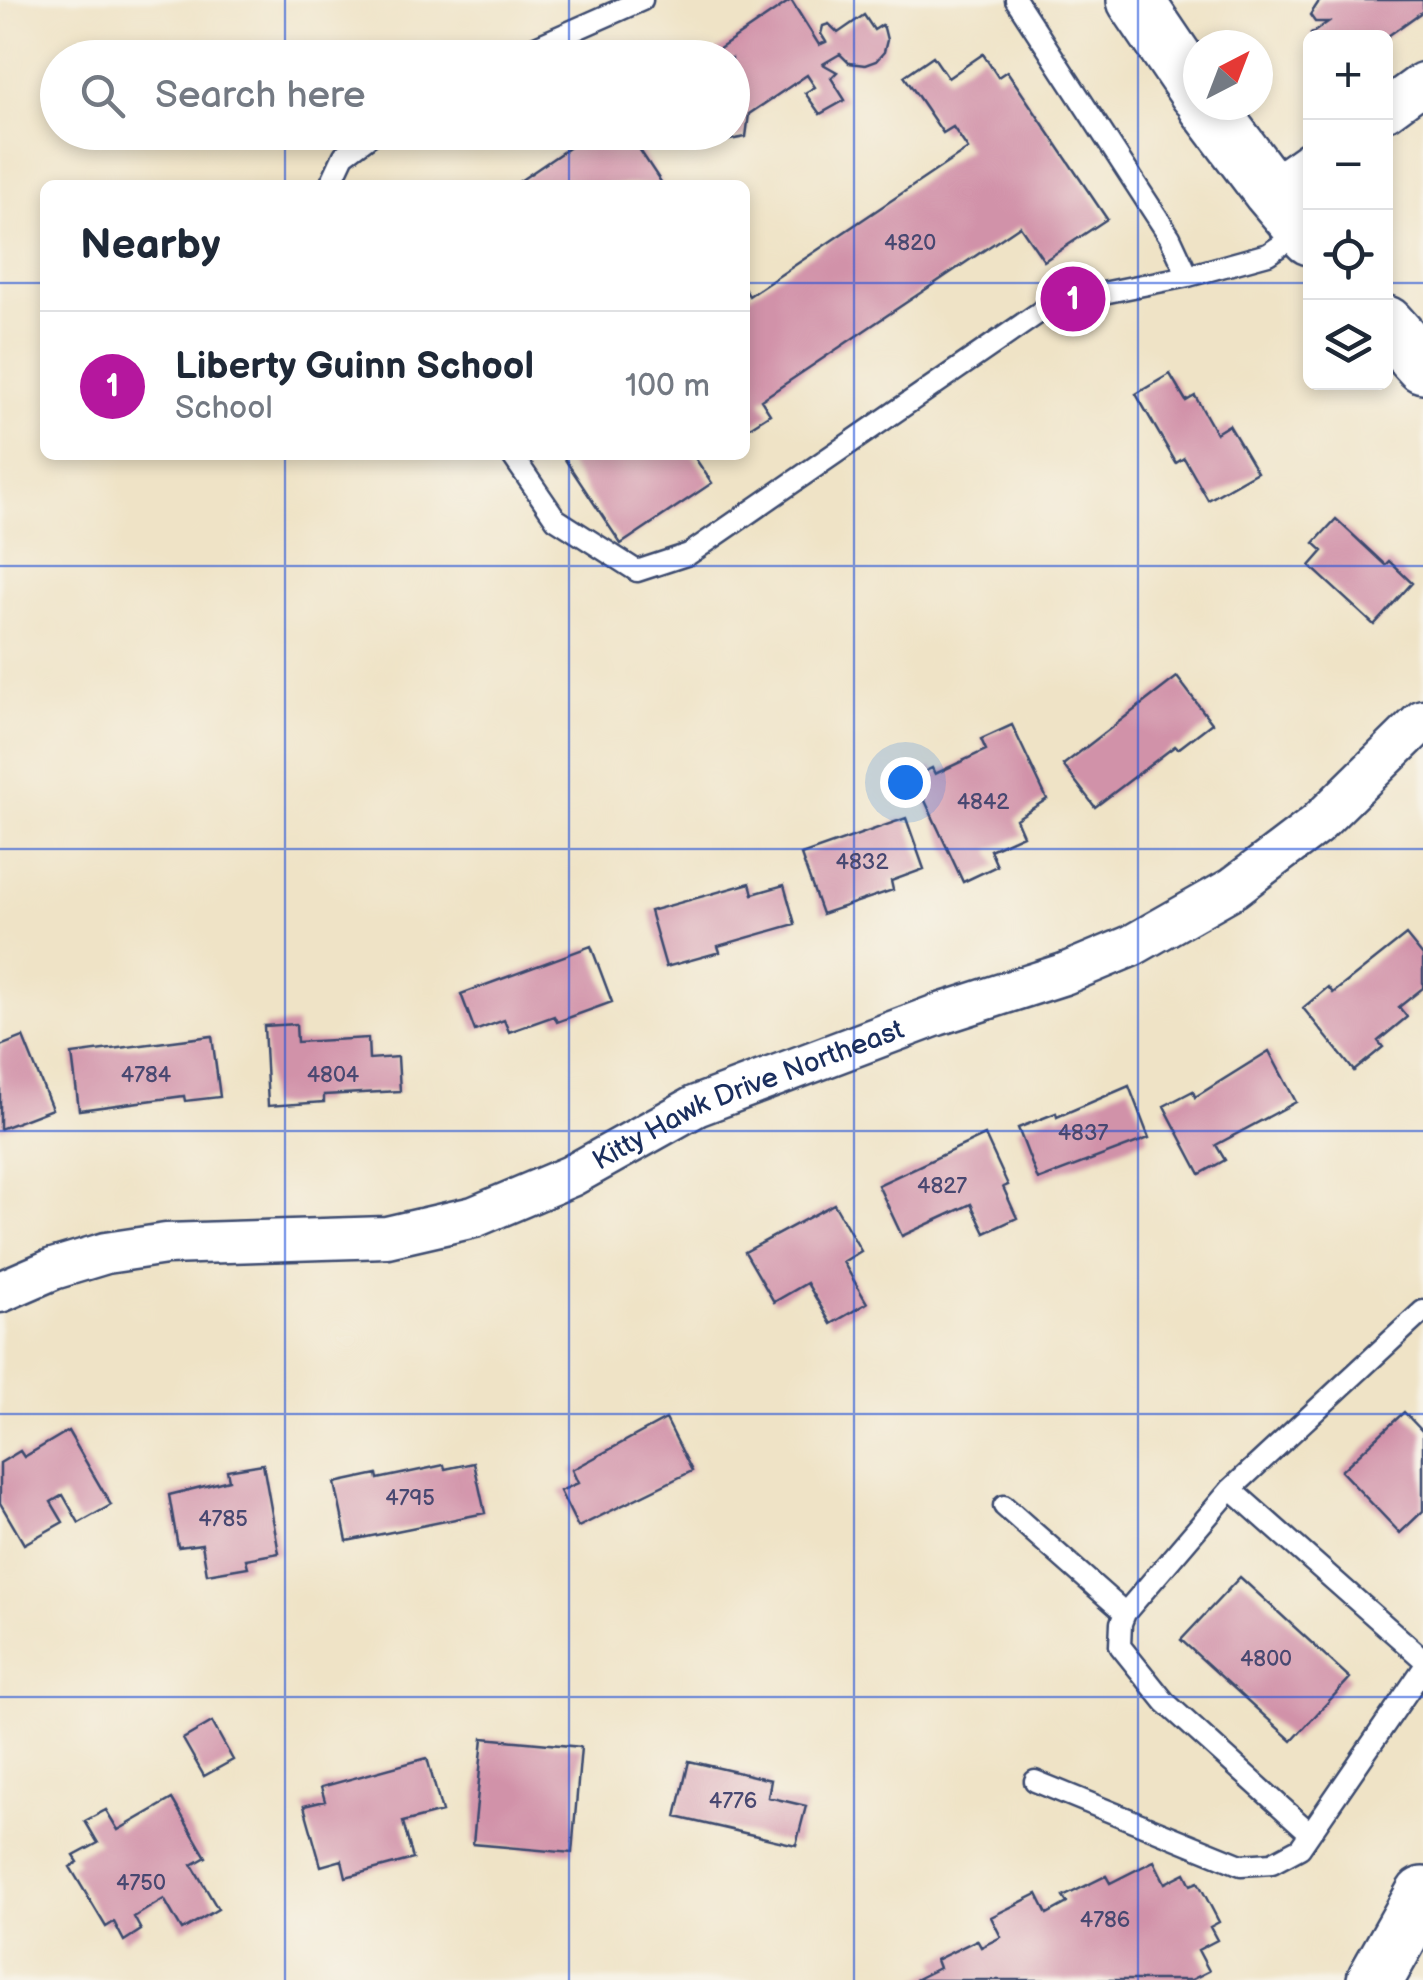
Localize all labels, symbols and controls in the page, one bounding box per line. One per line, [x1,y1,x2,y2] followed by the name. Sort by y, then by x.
[1183,30,1273,120] north arrow
[1303,30,1393,390] map controls
[1303,30,1393,120] button: +
[40,40,750,150] search box
[75,68,130,123] icon: search
[155,73,366,118] text: Search here
[1303,120,1393,210] button: −
[1303,210,1393,300] button: locate
[80,220,220,271] text: Nearby
[884,230,936,257] house number: 4820
[1040,262,1106,336] pin: 1
[1303,300,1393,390] button: layers
[175,344,534,389] text: Liberty Guinn School
[106,367,119,406] text: 1
[625,367,710,406] text: 100 m
[175,389,273,428] text: School
[880,757,931,808] your location
[957,789,1009,816] house number: 4842
[836,849,888,876] house number: 4832
[587,1013,908,1177] street label: Kitty Hawk Drive Northeast
[121,1062,172,1089] house number: 4784
[307,1062,360,1089] house number: 4804
[1058,1120,1108,1147] house number: 4837
[917,1173,967,1200] house number: 4827
[385,1485,435,1512] house number: 4795
[198,1506,248,1533] house number: 4785
[1240,1646,1292,1673] house number: 4800
[709,1788,757,1815] house number: 4776
[116,1870,166,1897] house number: 4750
[1080,1907,1130,1934] house number: 4786

